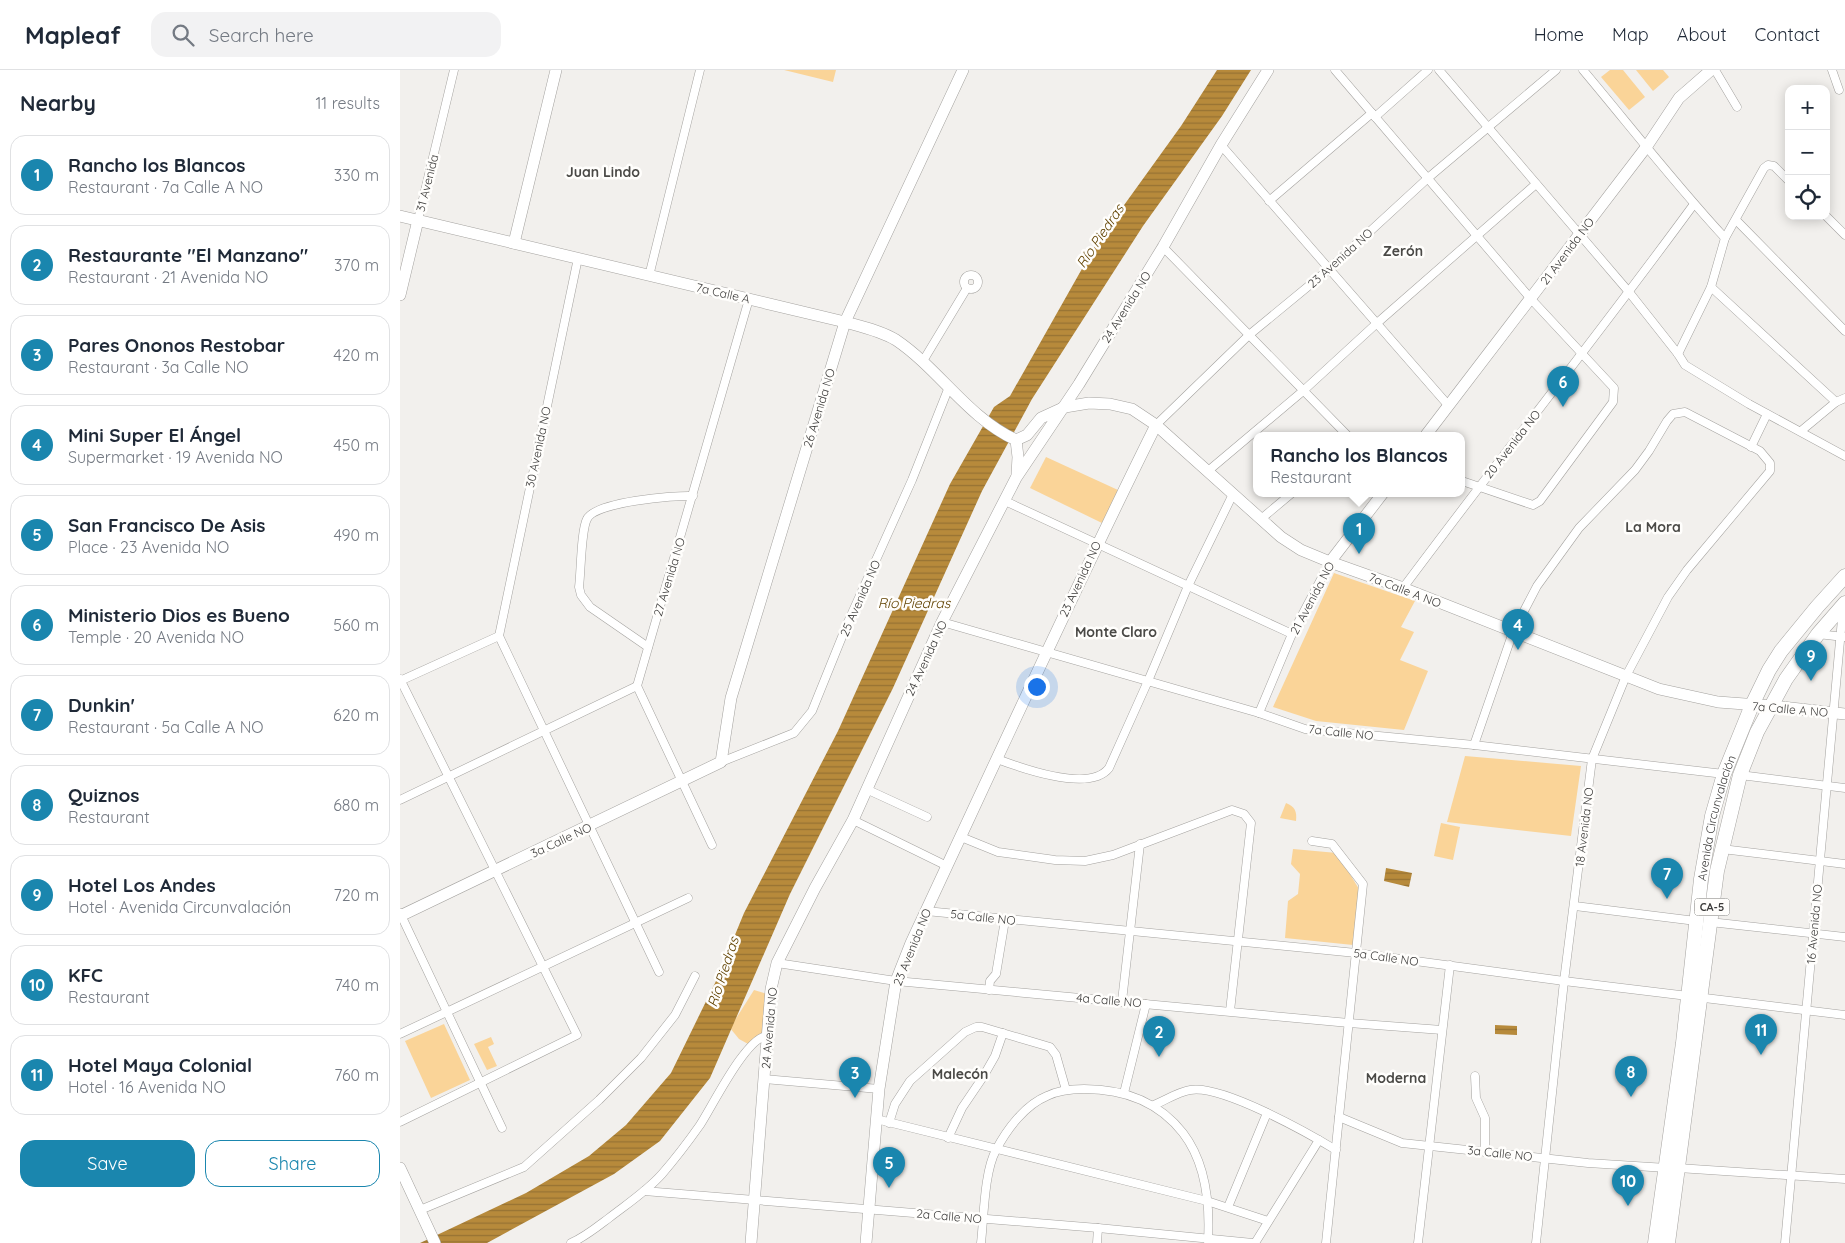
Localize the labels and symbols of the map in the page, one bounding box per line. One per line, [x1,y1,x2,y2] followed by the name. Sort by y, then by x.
[413,153,441,213] street label: 31 Avenida
[566,163,640,181] district label: Juan Lindo
[1072,200,1129,271] water label: Río Piedras
[1537,214,1597,288] street label: 21 Avenida NO
[1305,225,1375,291] street label: 23 Avenida NO
[1383,242,1423,260] district label: Zerón
[1098,268,1154,346] street label: 24 Avenida NO
[694,280,752,307] street label: 7a Calle A
[1547,366,1579,407] pin: 6
[800,367,838,449] street label: 26 Avenida NO
[522,405,554,489] street label: 30 Avenida NO
[1481,407,1543,481] street label: 20 Avenida NO
[1343,513,1375,554] pin: 1
[1625,518,1681,536] district label: La Mora
[650,536,688,618] street label: 27 Avenida NO
[1056,539,1104,619] street label: 23 Avenida NO
[836,557,884,639] street label: 25 Avenida NO
[1287,559,1337,637] street label: 21 Avenida NO
[1367,569,1443,611] street label: 7a Calle A NO
[878,594,952,612] water label: Río Piedras
[1502,609,1534,650] pin: 4
[902,618,950,698] street label: 24 Avenida NO
[1075,623,1157,641] district label: Monte Claro
[1795,640,1827,681] pin: 9
[1024,674,1050,700] your location
[1751,698,1829,720] street label: 7a Calle A NO
[1308,721,1374,743] street label: 7a Calle NO
[1693,753,1738,882] street label: Avenida Circunvalación
[1572,786,1596,868] street label: 18 Avenida NO
[528,819,594,861] street label: 3a Calle NO
[1651,858,1683,899] pin: 7
[1803,884,1825,964] street label: 16 Avenida NO
[1694,899,1730,916] road number: CA-5
[890,906,934,988] street label: 23 Avenida NO
[950,906,1016,928] street label: 5a Calle NO
[703,933,743,1009] water label: Río Piedras
[1352,945,1420,969] street label: 5a Calle NO
[758,987,780,1069] street label: 24 Avenida NO
[1076,990,1142,1010] street label: 4a Calle NO
[1745,1014,1777,1055] pin: 11
[1143,1016,1175,1057] pin: 2
[1615,1056,1647,1097] pin: 8
[839,1057,871,1098] pin: 3
[932,1065,988,1083] district label: Malecón
[1366,1069,1426,1087] district label: Moderna
[1467,1142,1533,1164] street label: 3a Calle NO
[873,1147,905,1188] pin: 5
[1612,1165,1644,1206] pin: 10
[916,1206,982,1226] street label: 2a Calle NO

